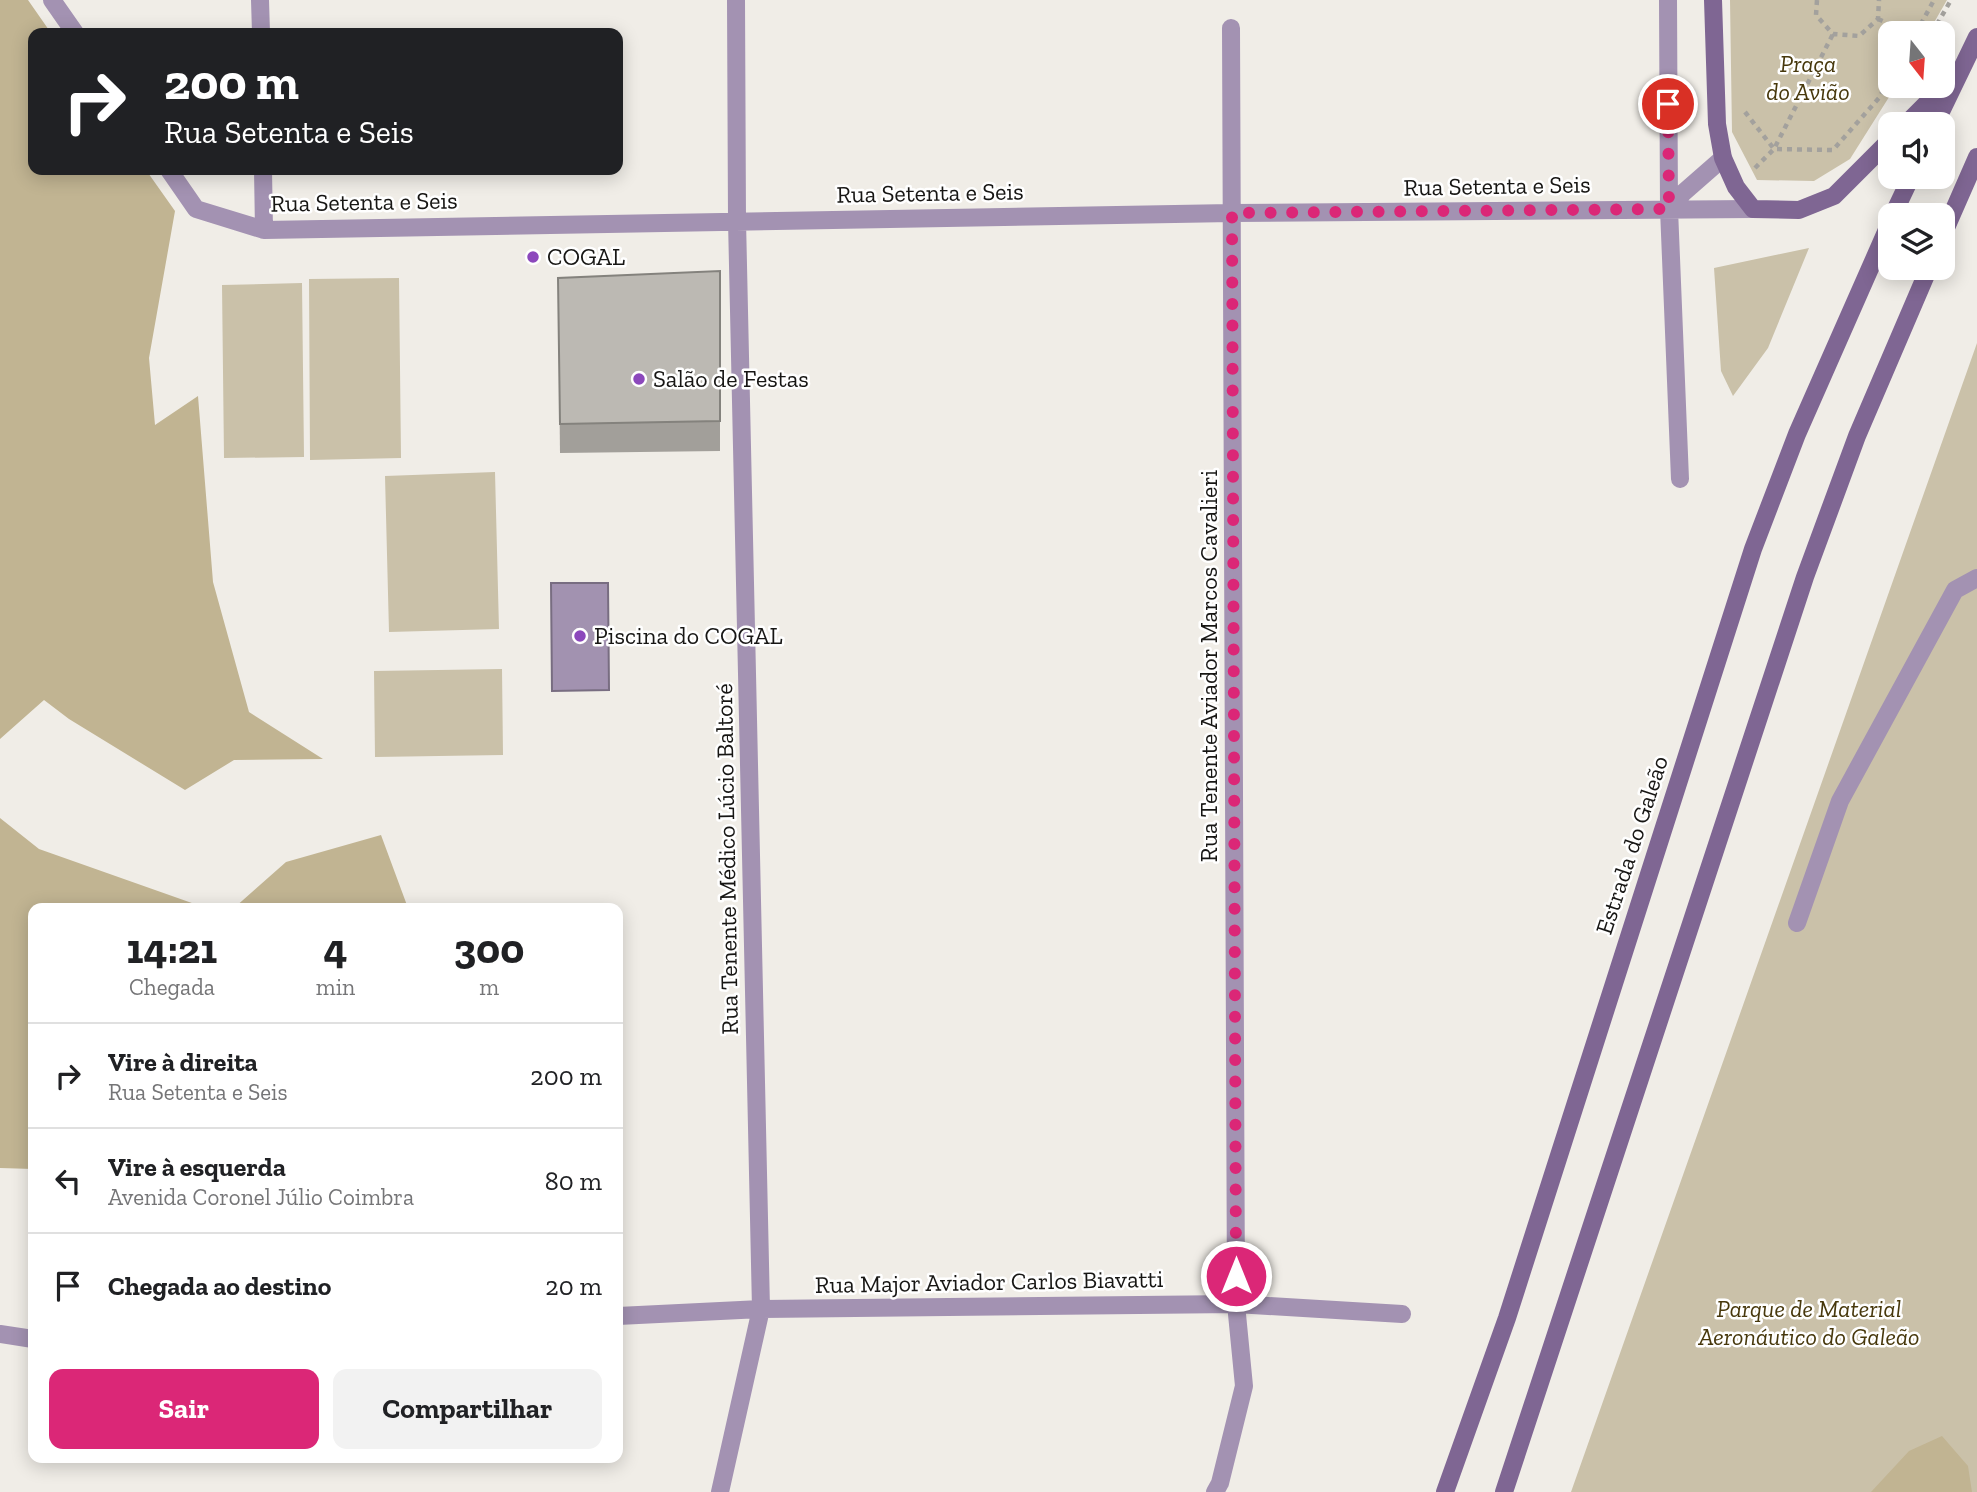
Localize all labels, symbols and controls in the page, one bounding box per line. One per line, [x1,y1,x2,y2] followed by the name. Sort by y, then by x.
[1878,21,1955,98] north arrow
[1878,21,1955,280] map controls
[1766,49,1850,106] park label: Praça do Avião
[164,53,299,112] text: 200 m
[49,56,140,147] icon: right
[1638,74,1698,134] pin
[1649,85,1687,123] icon: arrive
[1878,112,1955,189] button: sound
[164,113,414,151] text: Rua Setenta e Seis
[1403,169,1591,202] street label: Rua Setenta e Seis
[836,176,1024,209] street label: Rua Setenta e Seis
[270,185,458,218] street label: Rua Setenta e Seis
[1878,203,1955,280] button: layers
[547,242,625,271] place label: COGAL
[525,249,541,265] marker: COGAL
[653,364,809,393] place label: Salão de Festas
[631,371,647,387] marker: Salão de Festas
[1194,470,1223,862] street label: Rua Tenente Aviador Marcos Cavalieri
[594,621,783,650] place label: Piscina do COGAL
[572,628,588,644] marker: Piscina do COGAL
[709,683,744,1035] street label: Rua Tenente Médico Lúcio Baltoré
[1589,752,1674,938] street label: Estrada do Galeão
[126,923,217,974] text: 14:21
[324,923,348,974] text: 4
[454,923,525,974] text: 300
[129,973,215,1001] text: Chegada
[316,973,355,1001] text: min
[479,973,499,1001] text: m
[108,1046,258,1078] text: Vire à direita
[49,1057,87,1095] icon: right
[530,1060,602,1092] text: 200 m
[108,1078,288,1106] text: Rua Setenta e Seis
[108,1151,286,1183] text: Vire à esquerda
[49,1162,87,1200] icon: left
[545,1165,602,1197] text: 80 m
[108,1183,414,1211] text: Avenida Coronel Júlio Coimbra
[1199,1239,1273,1313] position arrow
[814,1264,1164,1299] street label: Rua Major Aviador Carlos Biavatti
[49,1267,87,1305] icon: arrive
[108,1270,331,1302] text: Chegada ao destino
[545,1270,602,1302] text: 20 m
[1697,1294,1920,1351] park label: Parque de Material Aeronáutico do Galeão
[49,1369,319,1449] button: Sair
[333,1369,602,1449] button: Compartilhar

